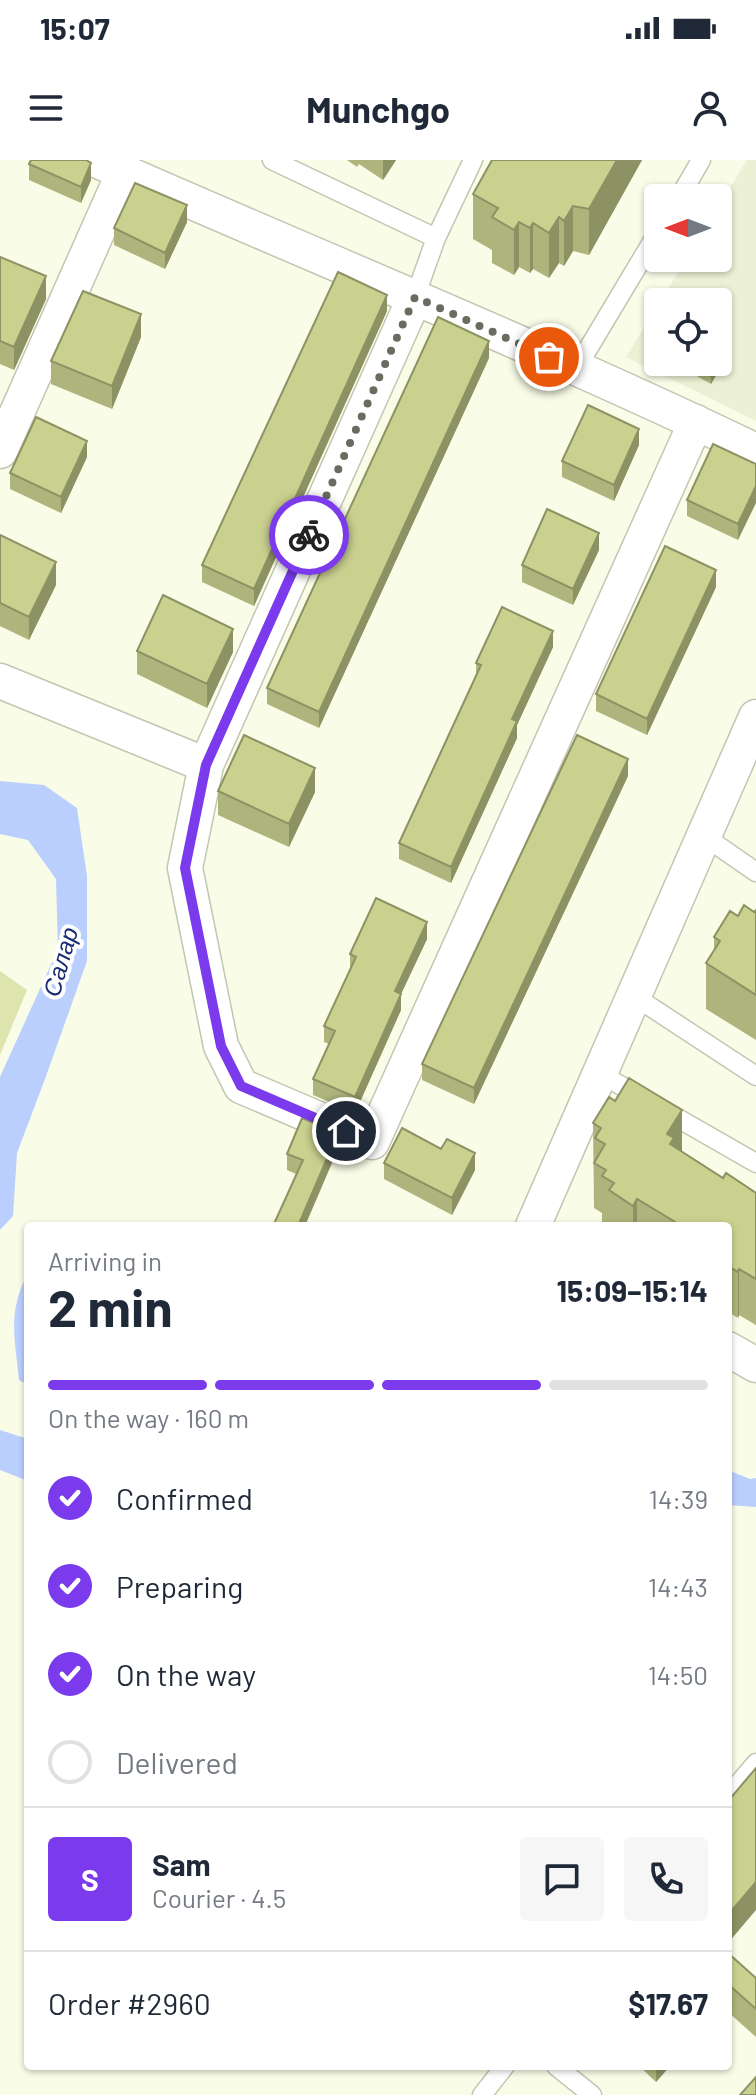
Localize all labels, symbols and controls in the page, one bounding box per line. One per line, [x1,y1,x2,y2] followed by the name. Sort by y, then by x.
[40,10,110,46] text: 15:07
[24,86,68,130] icon: menu
[688,86,732,130] icon: person
[306,87,450,130] text: Munchgo
[644,184,732,272] north arrow
[644,184,732,376] map controls
[644,288,732,376] button: locate
[515,323,583,391] pin
[527,335,571,379] icon: bag
[269,495,349,575] courier
[287,513,331,557] icon: bike
[36,924,83,1000] water label: Салар
[312,1097,380,1165] pin
[324,1109,368,1153] icon: home
[48,1245,162,1276] text: Arriving in
[557,1272,708,1308] text: 15:09–15:14
[48,1275,173,1337] text: 2 min
[48,1402,249,1433] text: On the way · 160 m
[48,1476,92,1520] icon: check
[116,1480,253,1516] text: Confirmed
[649,1483,708,1514] text: 14:39
[48,1564,92,1608] icon: check
[116,1568,243,1604] text: Preparing
[648,1571,708,1602] text: 14:43
[48,1652,92,1696] icon: check
[116,1656,256,1692] text: On the way
[648,1659,708,1690] text: 14:50
[116,1744,238,1780] text: Delivered
[520,1837,604,1921] button: chat
[624,1837,708,1921] button: phone
[152,1846,211,1882] text: Sam
[81,1861,99,1897] text: S
[152,1882,286,1913] text: Courier · 4.5
[48,1985,211,2021] text: Order #2960
[628,1985,708,2021] text: $17.67

